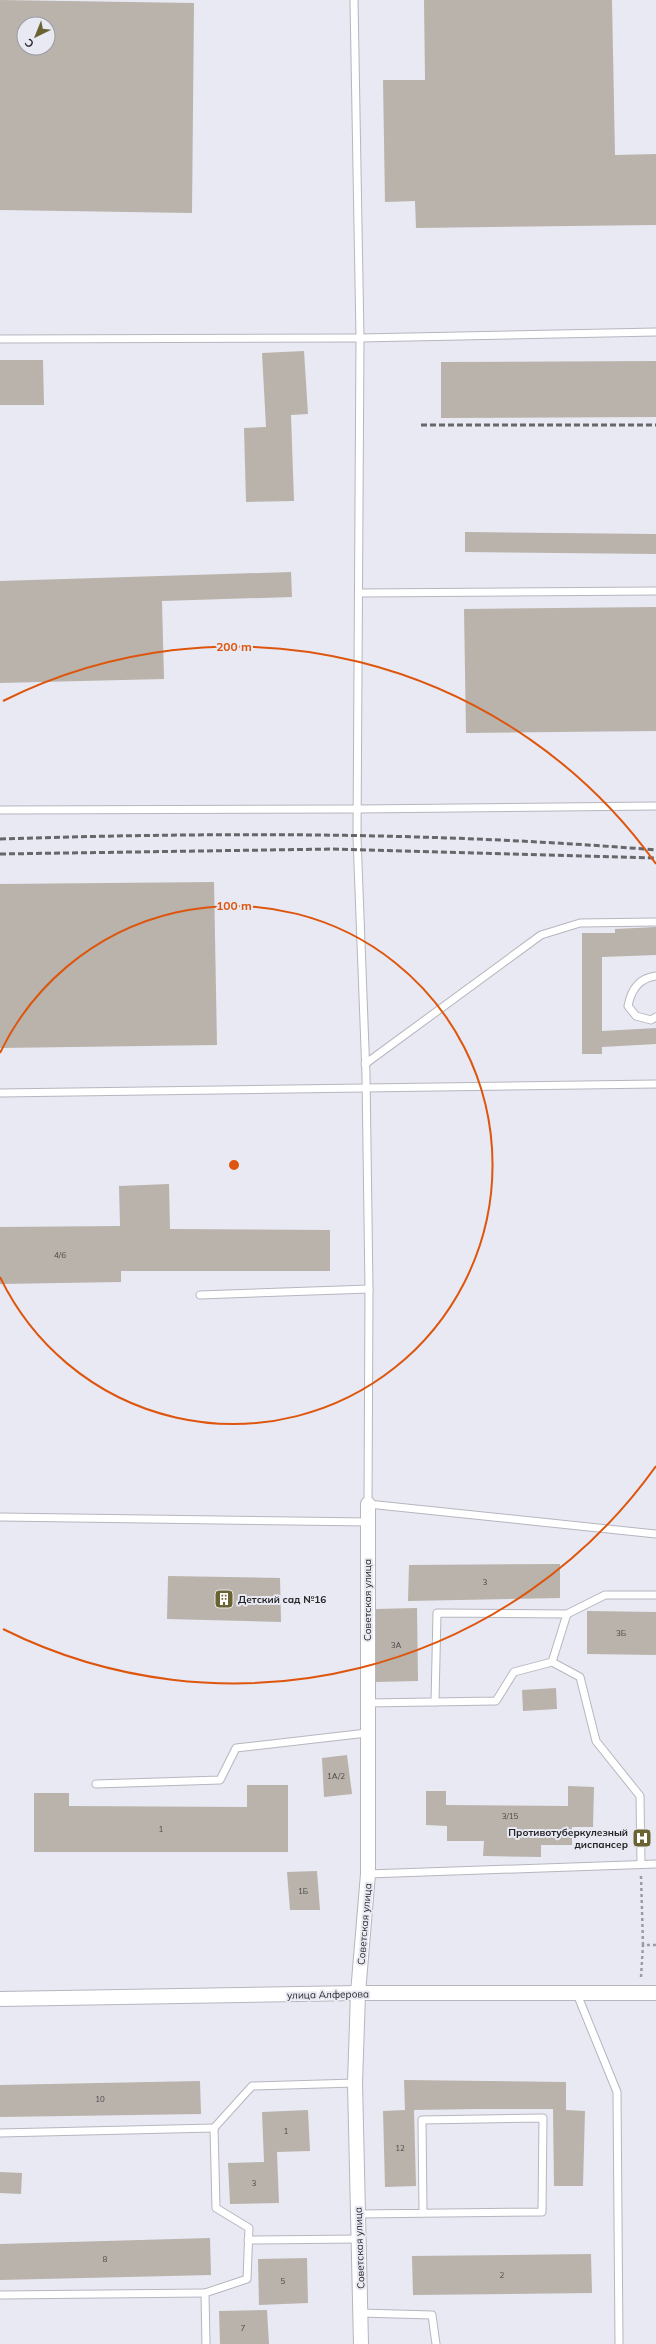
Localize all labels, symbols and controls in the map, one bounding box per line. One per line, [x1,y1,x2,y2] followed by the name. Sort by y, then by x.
[16,16,56,56] north arrow
[21,35,37,51] text: С
[216,639,252,654] text: 200 m
[216,898,252,913] text: 100 m
[227,1158,241,1172] centre of rings
[54,1250,66,1260] house number: 4/6
[361,1559,374,1641] street label: Советская улица
[483,1577,488,1587] house number: 3
[213,1588,235,1610] building icon: Детский сад №16
[238,1593,326,1606] place label: Детский сад №16
[616,1628,627,1638] house number: 3Б
[391,1640,401,1650] house number: 3А
[327,1771,345,1781] house number: 1А/2
[502,1811,519,1821] house number: 3/15
[159,1824,164,1834] house number: 1
[508,1826,628,1851] place label: Противотуберкулезный диспансер
[631,1827,653,1849] hospital icon: Противотуберкулезный диспансер
[354,1883,375,1965] street label: Советская улица
[298,1886,309,1896] house number: 1Б
[287,1987,369,2002] street label: улица Алферова
[95,2094,105,2104] house number: 10
[284,2126,289,2136] house number: 1
[395,2143,405,2153] house number: 12
[252,2178,257,2188] house number: 3
[352,2207,367,2289] street label: Советская улица
[103,2254,108,2264] house number: 8
[500,2270,505,2280] house number: 2
[281,2276,286,2286] house number: 5
[241,2323,246,2333] house number: 7

